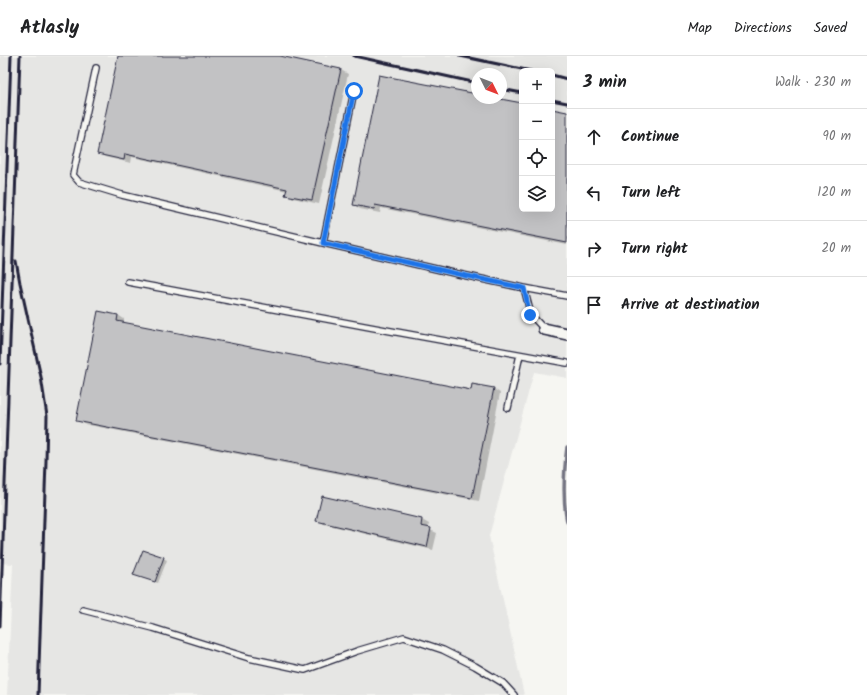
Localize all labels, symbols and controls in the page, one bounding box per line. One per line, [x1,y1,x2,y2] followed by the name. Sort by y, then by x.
[20,13,79,43] text: Atlasly
[687,17,712,39] text: Map
[734,17,792,39] text: Directions
[814,17,847,39] text: Saved
[471,68,507,104] north arrow
[519,68,555,212] map controls
[519,68,555,104] button: +
[583,69,627,96] text: 3 min
[775,72,851,93] text: Walk · 230 m
[345,82,363,100] route start
[519,104,555,140] button: −
[621,125,679,149] text: Continue
[583,126,605,148] icon: ahead
[823,126,851,147] text: 90 m
[519,140,555,176] button: locate
[519,176,555,212] button: layers
[621,181,681,205] text: Turn left
[583,182,605,204] icon: left
[817,182,851,203] text: 120 m
[621,237,688,261] text: Turn right
[583,238,605,260] icon: right
[821,238,851,259] text: 20 m
[621,293,760,317] text: Arrive at destination
[583,294,605,316] icon: arrive
[521,306,539,324] route end

